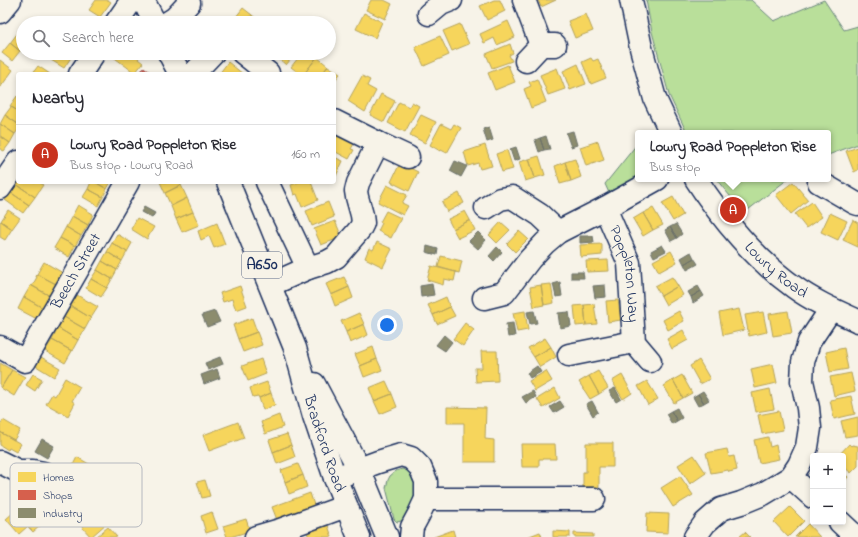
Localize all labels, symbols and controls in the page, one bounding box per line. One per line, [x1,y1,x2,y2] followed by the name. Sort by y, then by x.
[16,16,336,60] search box
[30,27,52,49] icon: search
[62,27,134,49] text: Search here
[32,86,84,111] text: Nearby
[635,130,831,182] popup
[70,134,236,156] text: Lowry Road Poppleton Rise
[650,136,816,158] text: Lowry Road Poppleton Rise
[41,145,49,164] text: A
[291,145,320,164] text: 160 m
[70,156,193,175] text: Bus stop · Lowry Road
[650,158,701,177] text: Bus stop
[720,195,746,225] pin: A
[602,222,645,323] street label: Poppleton Way
[45,228,108,315] street label: Beech Street
[738,237,812,305] street label: Lowry Road
[242,252,282,278] road number: A650
[377,315,397,335] your location
[296,391,352,496] street label: Bradford Road
[810,453,846,525] map controls
[810,453,846,489] button: +
[10,463,142,527] legend
[43,470,75,486] text: Homes
[43,488,73,504] text: Shops
[810,489,846,525] button: −
[43,506,82,523] text: Industry

